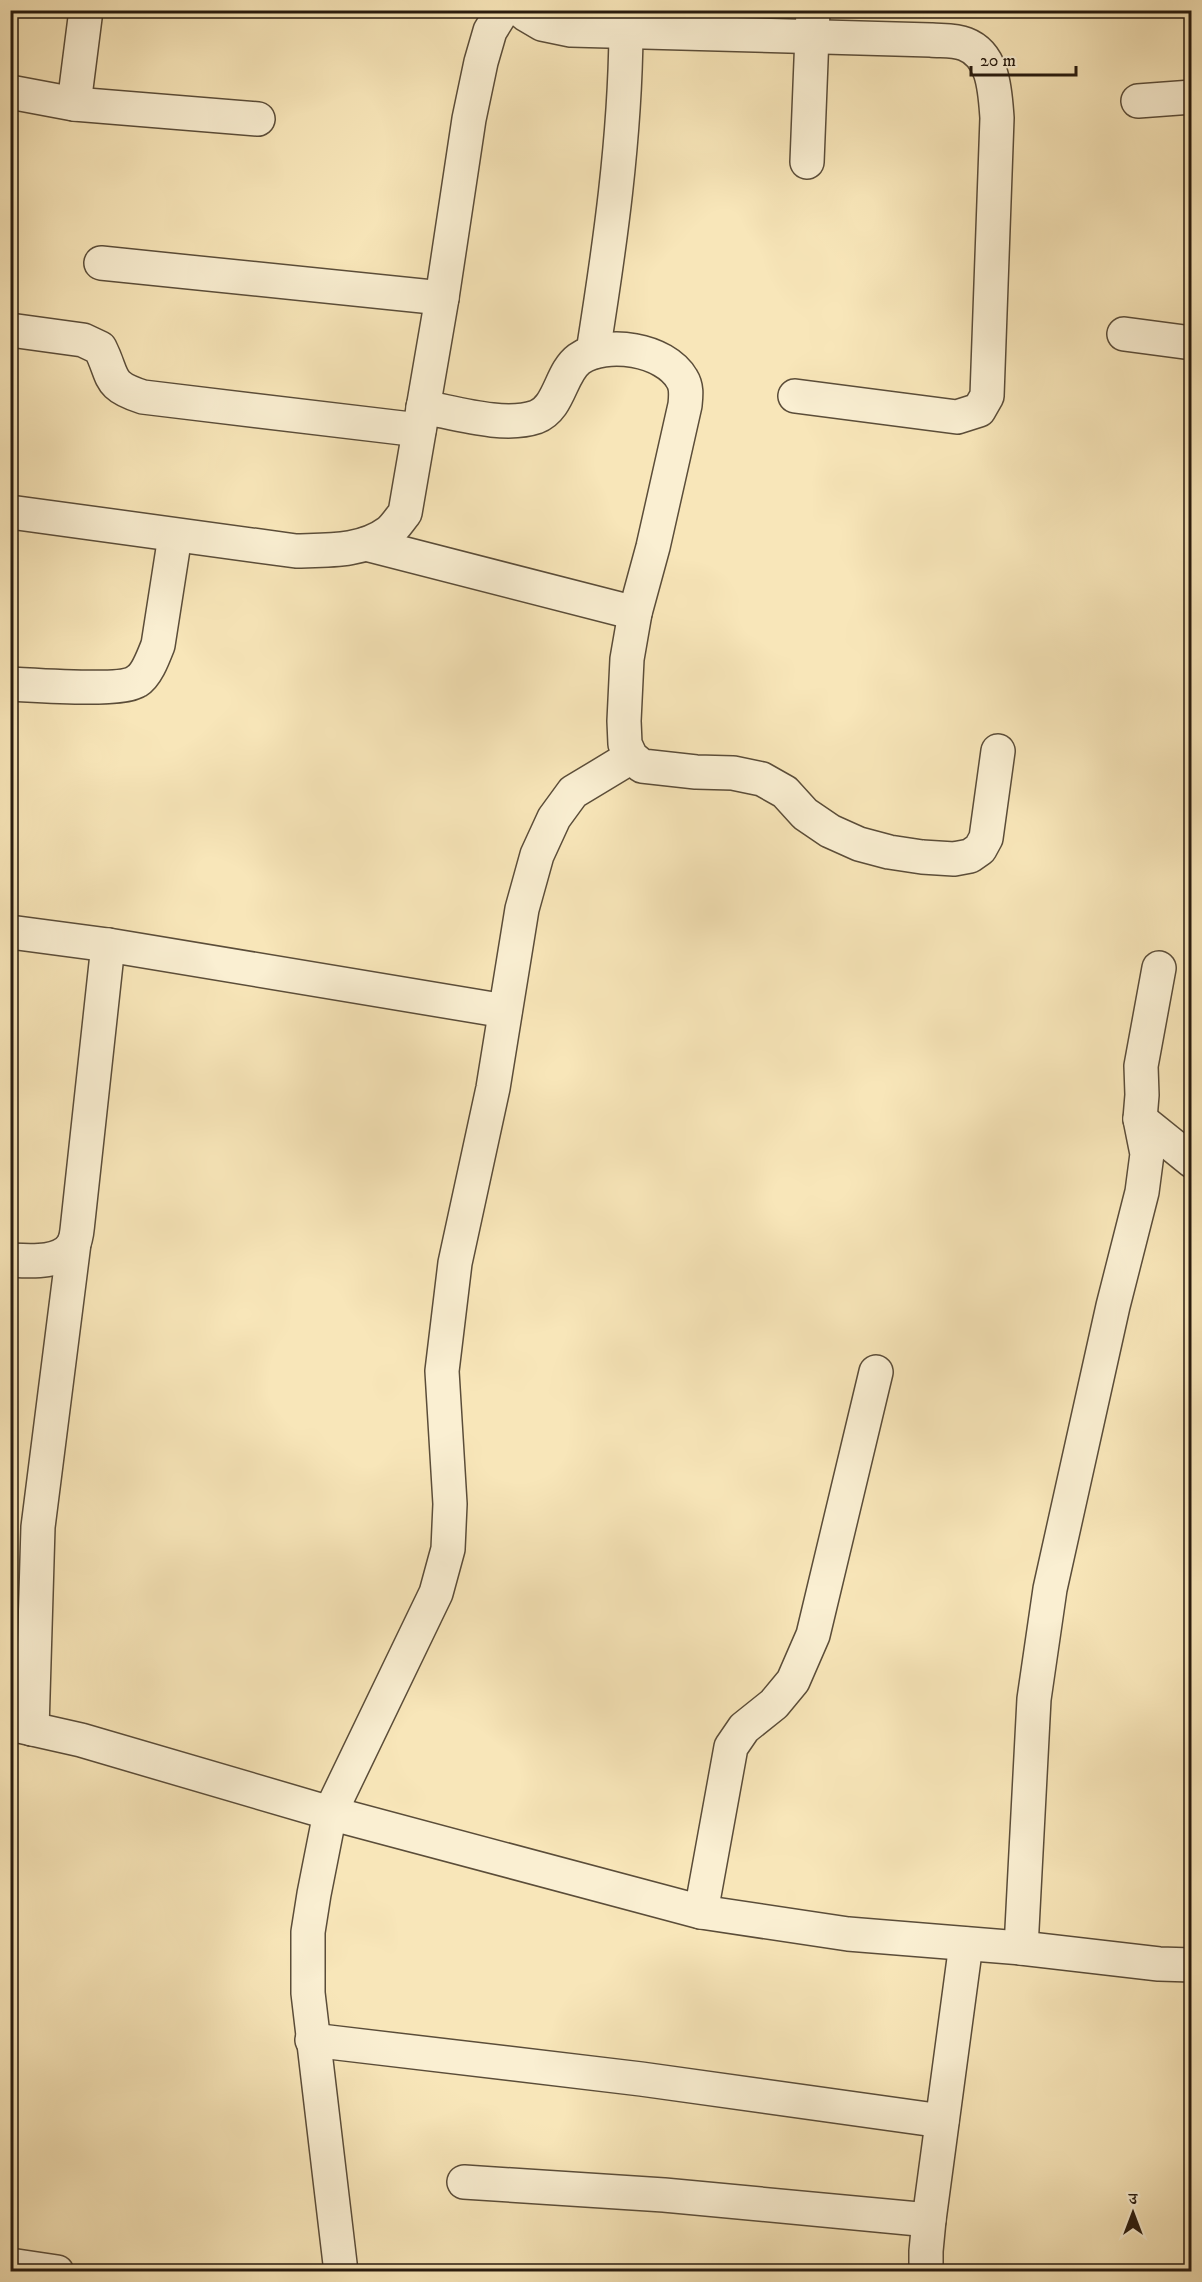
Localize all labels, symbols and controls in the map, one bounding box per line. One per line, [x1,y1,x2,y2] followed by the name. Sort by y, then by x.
[971,39,1076,77] scale bar
[980,50,1016,72] text: 20 m
[1103,2183,1163,2243] north arrow
[1128,2189,1139,2209] text: उ

